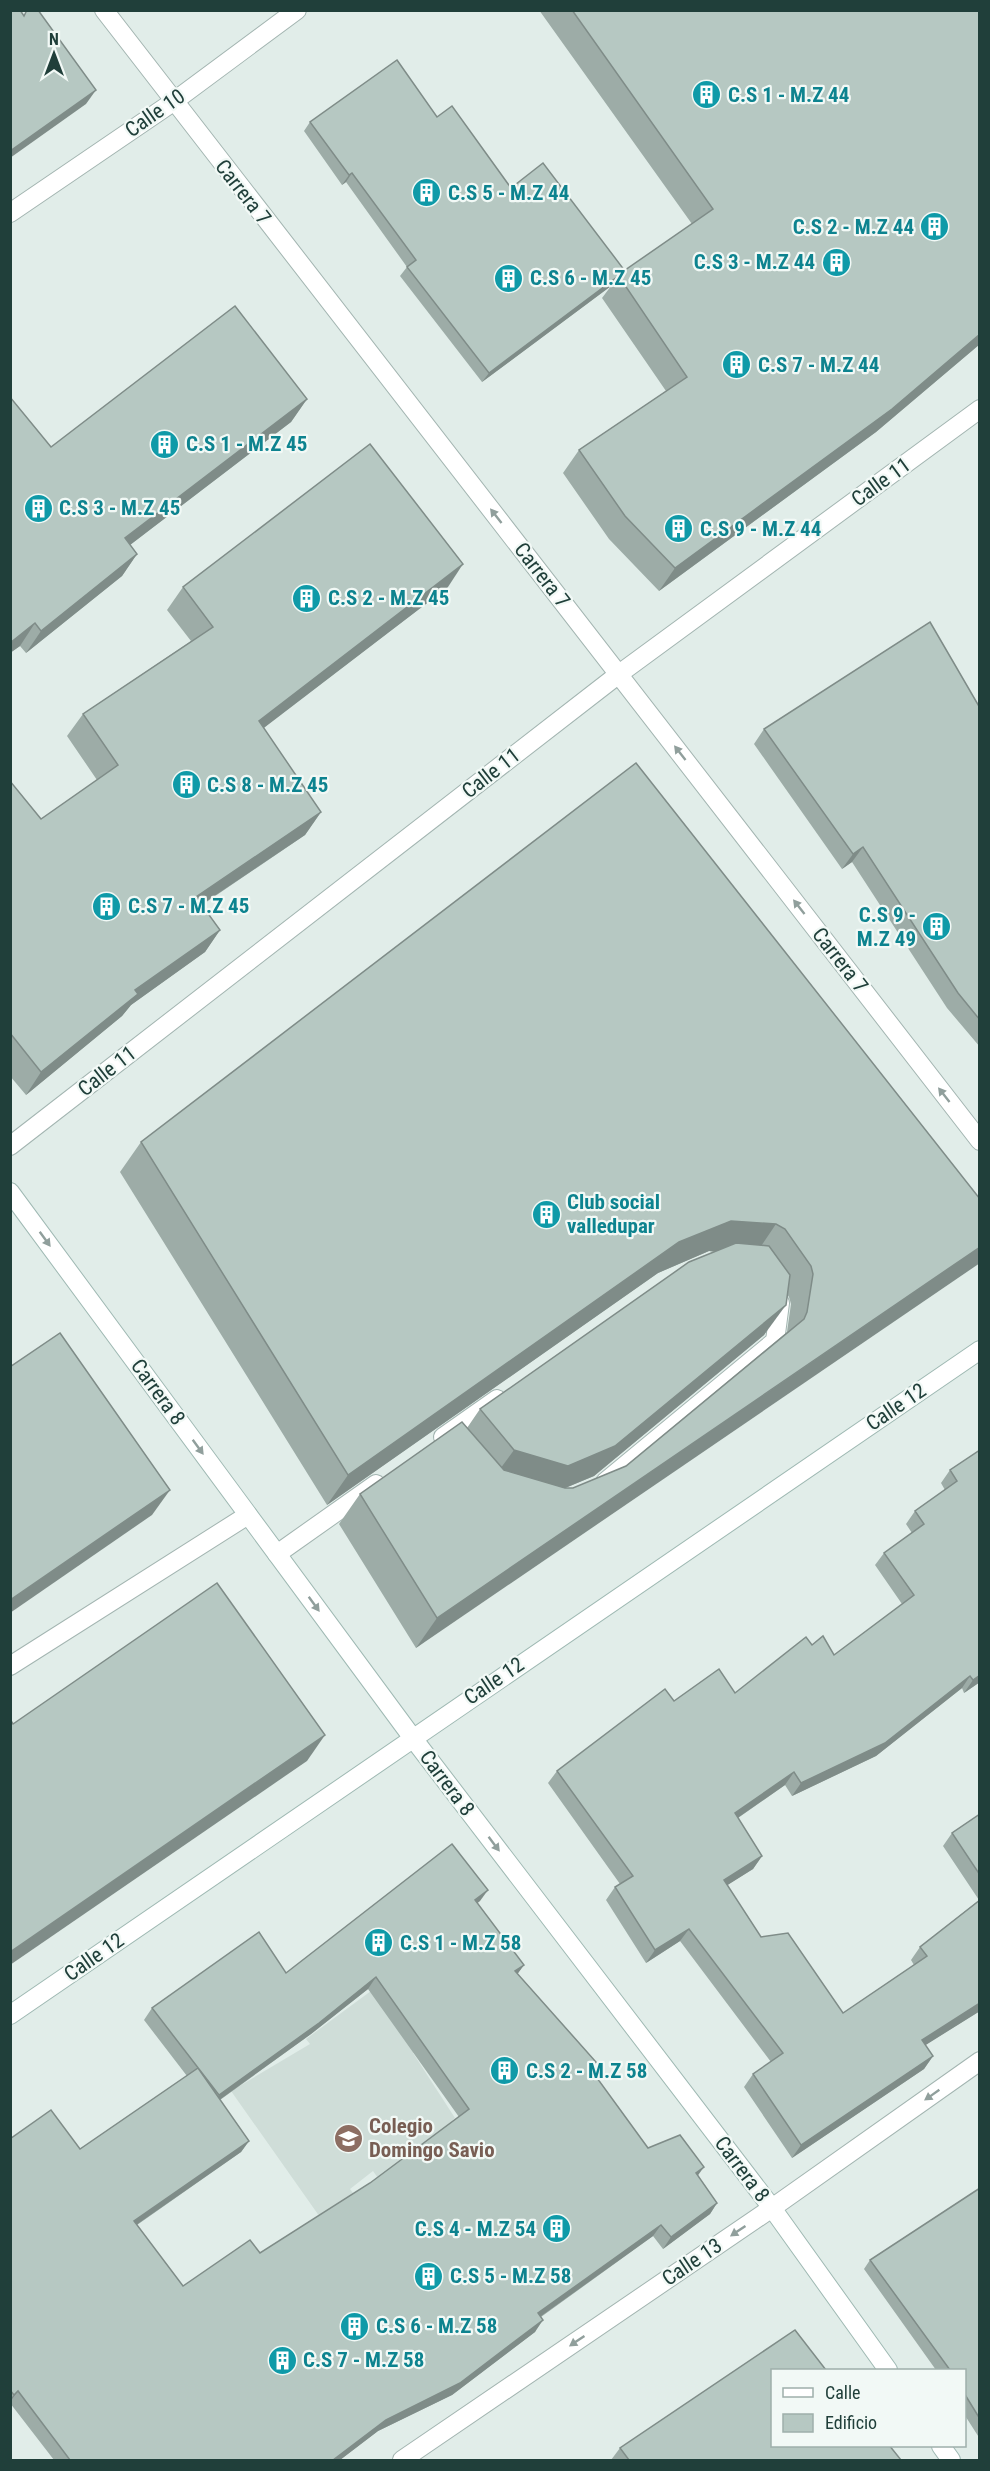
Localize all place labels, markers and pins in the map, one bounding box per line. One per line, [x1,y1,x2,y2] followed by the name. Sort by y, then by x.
[691,79,723,111] building icon: C.S 1 - M.Z 44
[728,83,849,107] place label: C.S 1 - M.Z 44
[411,177,443,209] building icon: C.S 5 - M.Z 44
[448,181,569,205] place label: C.S 5 - M.Z 44
[919,211,951,243] building icon: C.S 2 - M.Z 44
[793,215,914,239] place label: C.S 2 - M.Z 44
[820,246,852,278] building icon: C.S 3 - M.Z 44
[694,250,815,274] place label: C.S 3 - M.Z 44
[493,262,525,294] building icon: C.S 6 - M.Z 45
[530,266,651,290] place label: C.S 6 - M.Z 45
[721,349,753,381] building icon: C.S 7 - M.Z 44
[758,353,879,377] place label: C.S 7 - M.Z 44
[149,428,181,460] building icon: C.S 1 - M.Z 45
[186,432,307,456] place label: C.S 1 - M.Z 45
[22,492,54,524] building icon: C.S 3 - M.Z 45
[59,496,180,520] place label: C.S 3 - M.Z 45
[663,513,695,545] building icon: C.S 9 - M.Z 44
[700,517,821,541] place label: C.S 9 - M.Z 44
[291,582,323,614] building icon: C.S 2 - M.Z 45
[328,586,449,610] place label: C.S 2 - M.Z 45
[170,769,202,801] building icon: C.S 8 - M.Z 45
[207,773,328,797] place label: C.S 8 - M.Z 45
[91,890,123,922] building icon: C.S 7 - M.Z 45
[128,894,249,918] place label: C.S 7 - M.Z 45
[857,903,916,951] place label: C.S 9 - M.Z 49
[921,911,953,943] building icon: C.S 9 - M.Z 49
[567,1190,660,1238] place label: Club social valledupar
[530,1198,562,1230] building icon: Club social valledupar
[363,1927,395,1959] building icon: C.S 1 - M.Z 58
[400,1931,521,1955] place label: C.S 1 - M.Z 58
[489,2055,521,2087] building icon: C.S 2 - M.Z 58
[526,2059,647,2083] place label: C.S 2 - M.Z 58
[369,2114,495,2162] place label: Colegio Domingo Savio
[332,2122,364,2154] school or university icon: Colegio Domingo Savio
[541,2213,573,2245] building icon: C.S 4 - M.Z 54
[415,2217,536,2241] place label: C.S 4 - M.Z 54
[413,2260,445,2292] building icon: C.S 5 - M.Z 58
[450,2264,571,2288] place label: C.S 5 - M.Z 58
[339,2310,371,2342] building icon: C.S 6 - M.Z 58
[376,2314,497,2338] place label: C.S 6 - M.Z 58
[266,2344,298,2376] building icon: C.S 7 - M.Z 58
[303,2348,424,2372] place label: C.S 7 - M.Z 58

